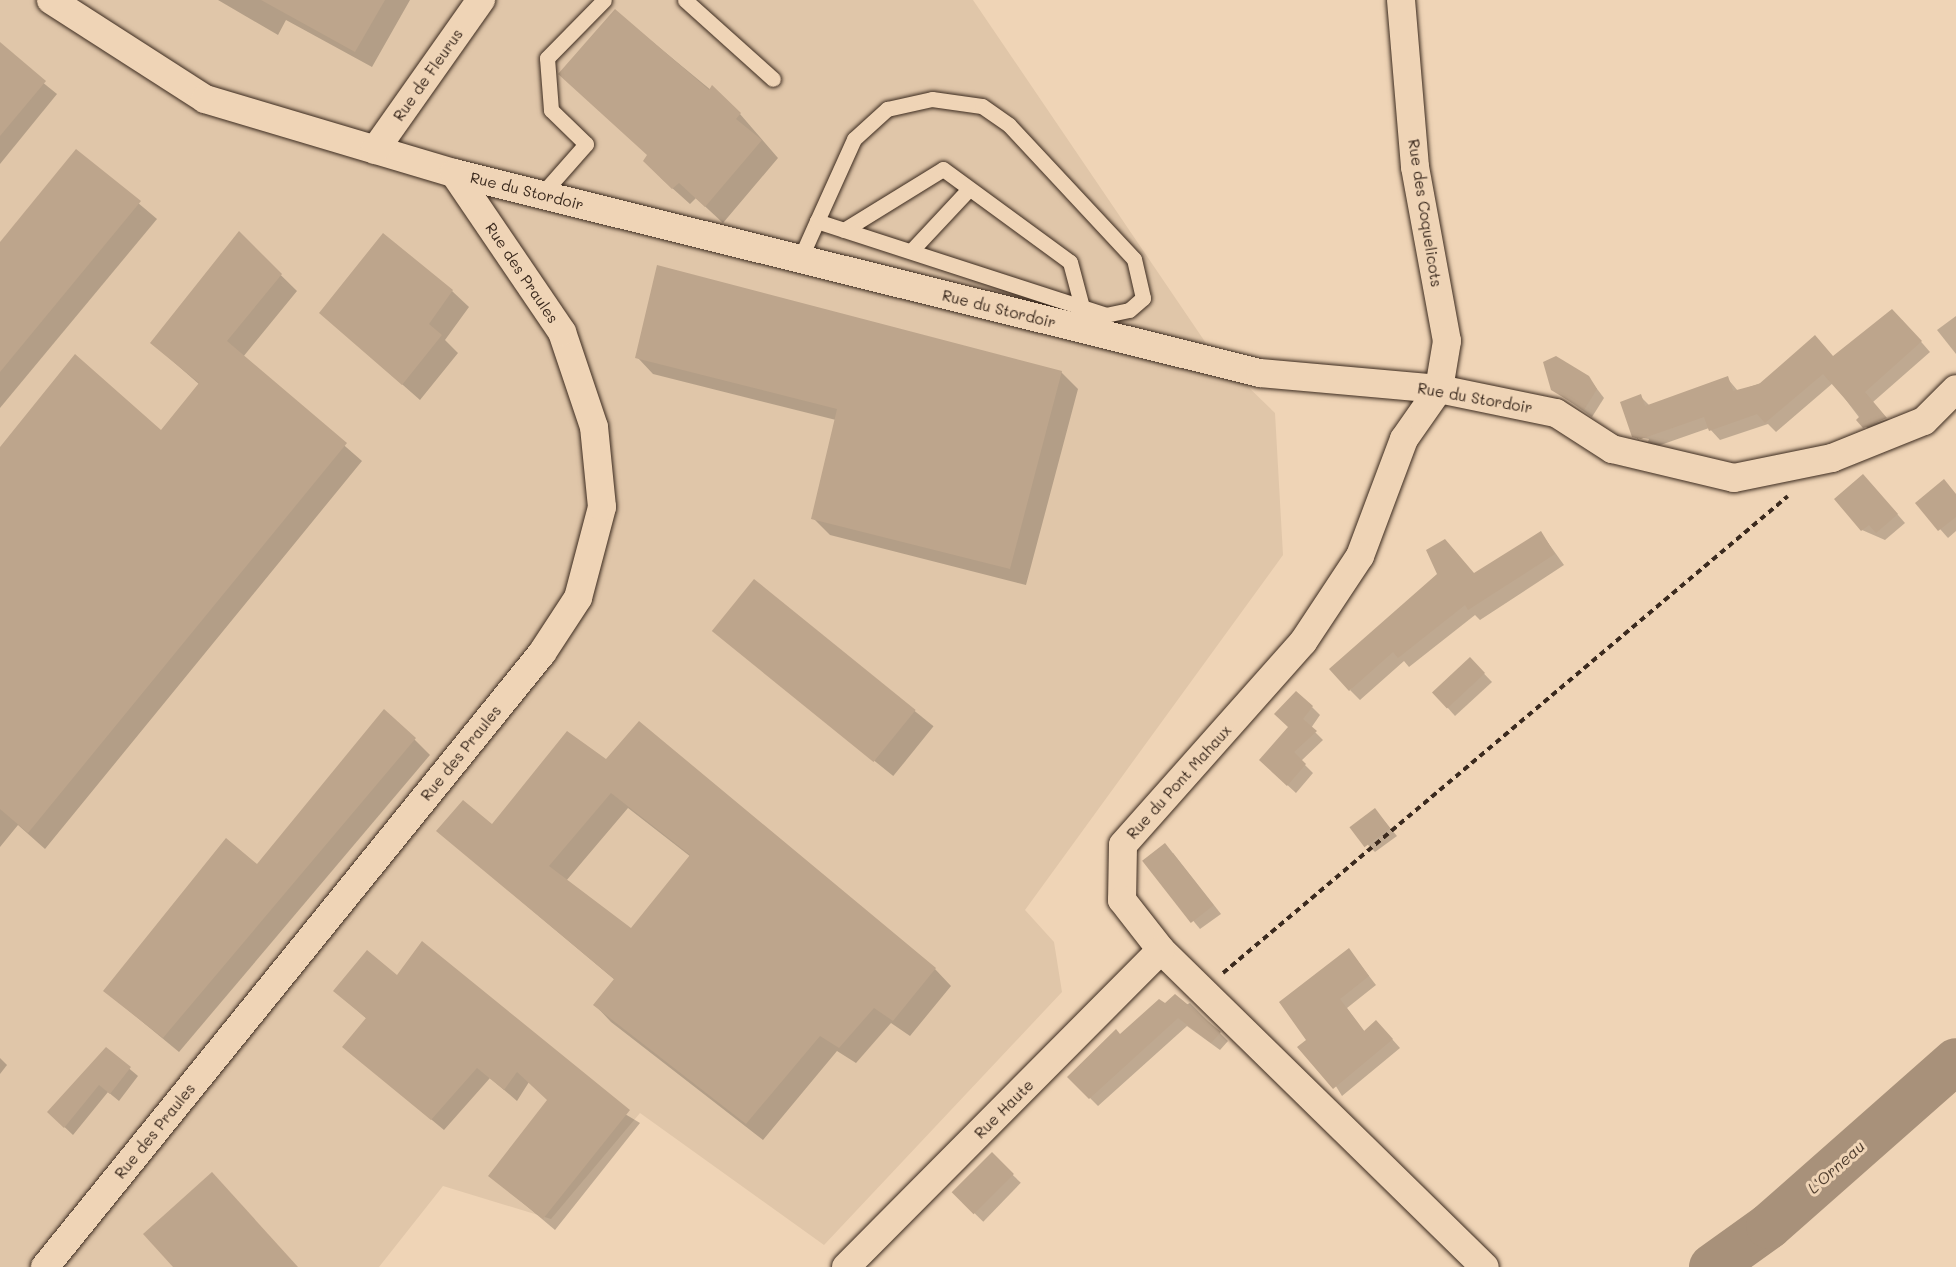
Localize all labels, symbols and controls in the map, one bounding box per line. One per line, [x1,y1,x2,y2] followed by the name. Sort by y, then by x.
[390,26,466,124] street label: Rue de Fleurus
[1404,138,1446,288] street label: Rue des Coquelicots
[468,168,586,214] street label: Rue du Stordoir
[482,219,562,327] street label: Rue des Praules
[940,286,1058,332] street label: Rue du Stordoir
[1416,379,1534,417] street label: Rue du Stordoir
[417,702,505,804] street label: Rue des Praules
[1123,721,1235,843] street label: Rue du Pont Mahaux
[971,1076,1037,1142] street label: Rue Haute
[111,1080,199,1182] street label: Rue des Praules
[1804,1136,1868,1198] water label: L'Orneau

